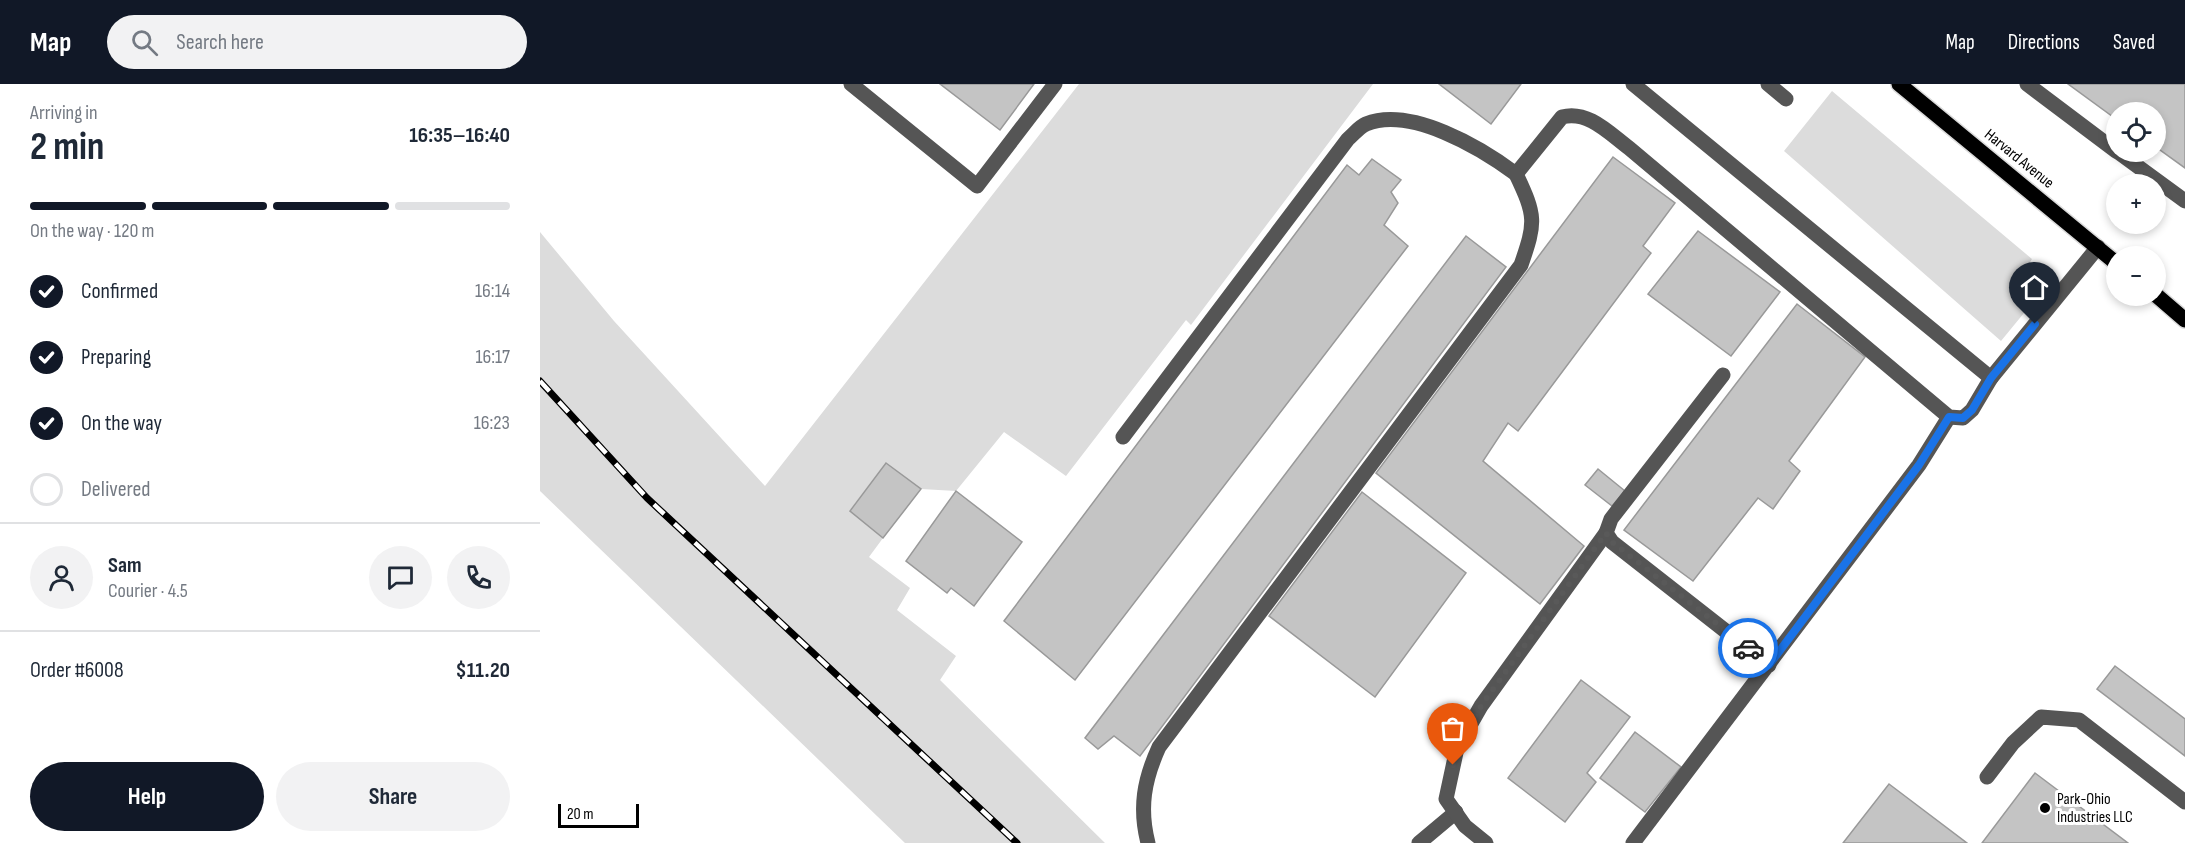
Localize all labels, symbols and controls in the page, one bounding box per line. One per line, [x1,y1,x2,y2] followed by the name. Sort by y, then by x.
[107,15,527,69] search box
[30,26,71,59] text: Map
[128,26,161,59] icon: search
[176,29,264,56] text: Search here
[1945,30,1975,55] text: Map
[2008,30,2080,55] text: Directions
[2113,30,2155,55] text: Saved
[30,101,98,125] text: Arriving in
[2106,102,2166,306] map controls
[2106,102,2166,162] button: locate
[409,122,510,149] text: 16:35–16:40
[30,124,104,171] text: 2 min
[1980,125,2058,193] street label: Harvard Avenue
[2106,174,2166,234] button: +
[30,219,154,243] text: On the way · 120 m
[2106,246,2166,306] button: −
[2009,262,2060,324] pin
[2018,271,2051,304] icon: home
[30,275,63,308] icon: check
[81,278,158,305] text: Confirmed
[475,279,510,303] text: 16:14
[30,341,63,374] icon: check
[81,344,151,371] text: Preparing
[476,345,510,369] text: 16:17
[30,407,63,440] icon: check
[81,410,162,437] text: On the way
[474,411,510,435] text: 16:23
[81,476,150,503] text: Delivered
[30,546,93,609] button: person
[369,546,432,609] button: chat
[447,546,510,609] button: phone
[108,552,142,579] text: Sam
[108,579,188,603] text: Courier · 4.5
[1718,618,1778,678] courier
[1732,632,1765,665] icon: car
[30,657,124,684] text: Order #6008
[455,657,510,684] text: $11.20
[1427,703,1478,765] pin
[1436,712,1469,745] icon: bag
[30,762,264,831] button: Help
[276,762,510,831] button: Share
[2057,790,2133,827] place label: Park-Ohio Industries LLC
[558,801,639,828] scale bar
[2038,801,2052,815] marker: Park-Ohio Industries LLC
[567,805,594,824] text: 20 m

